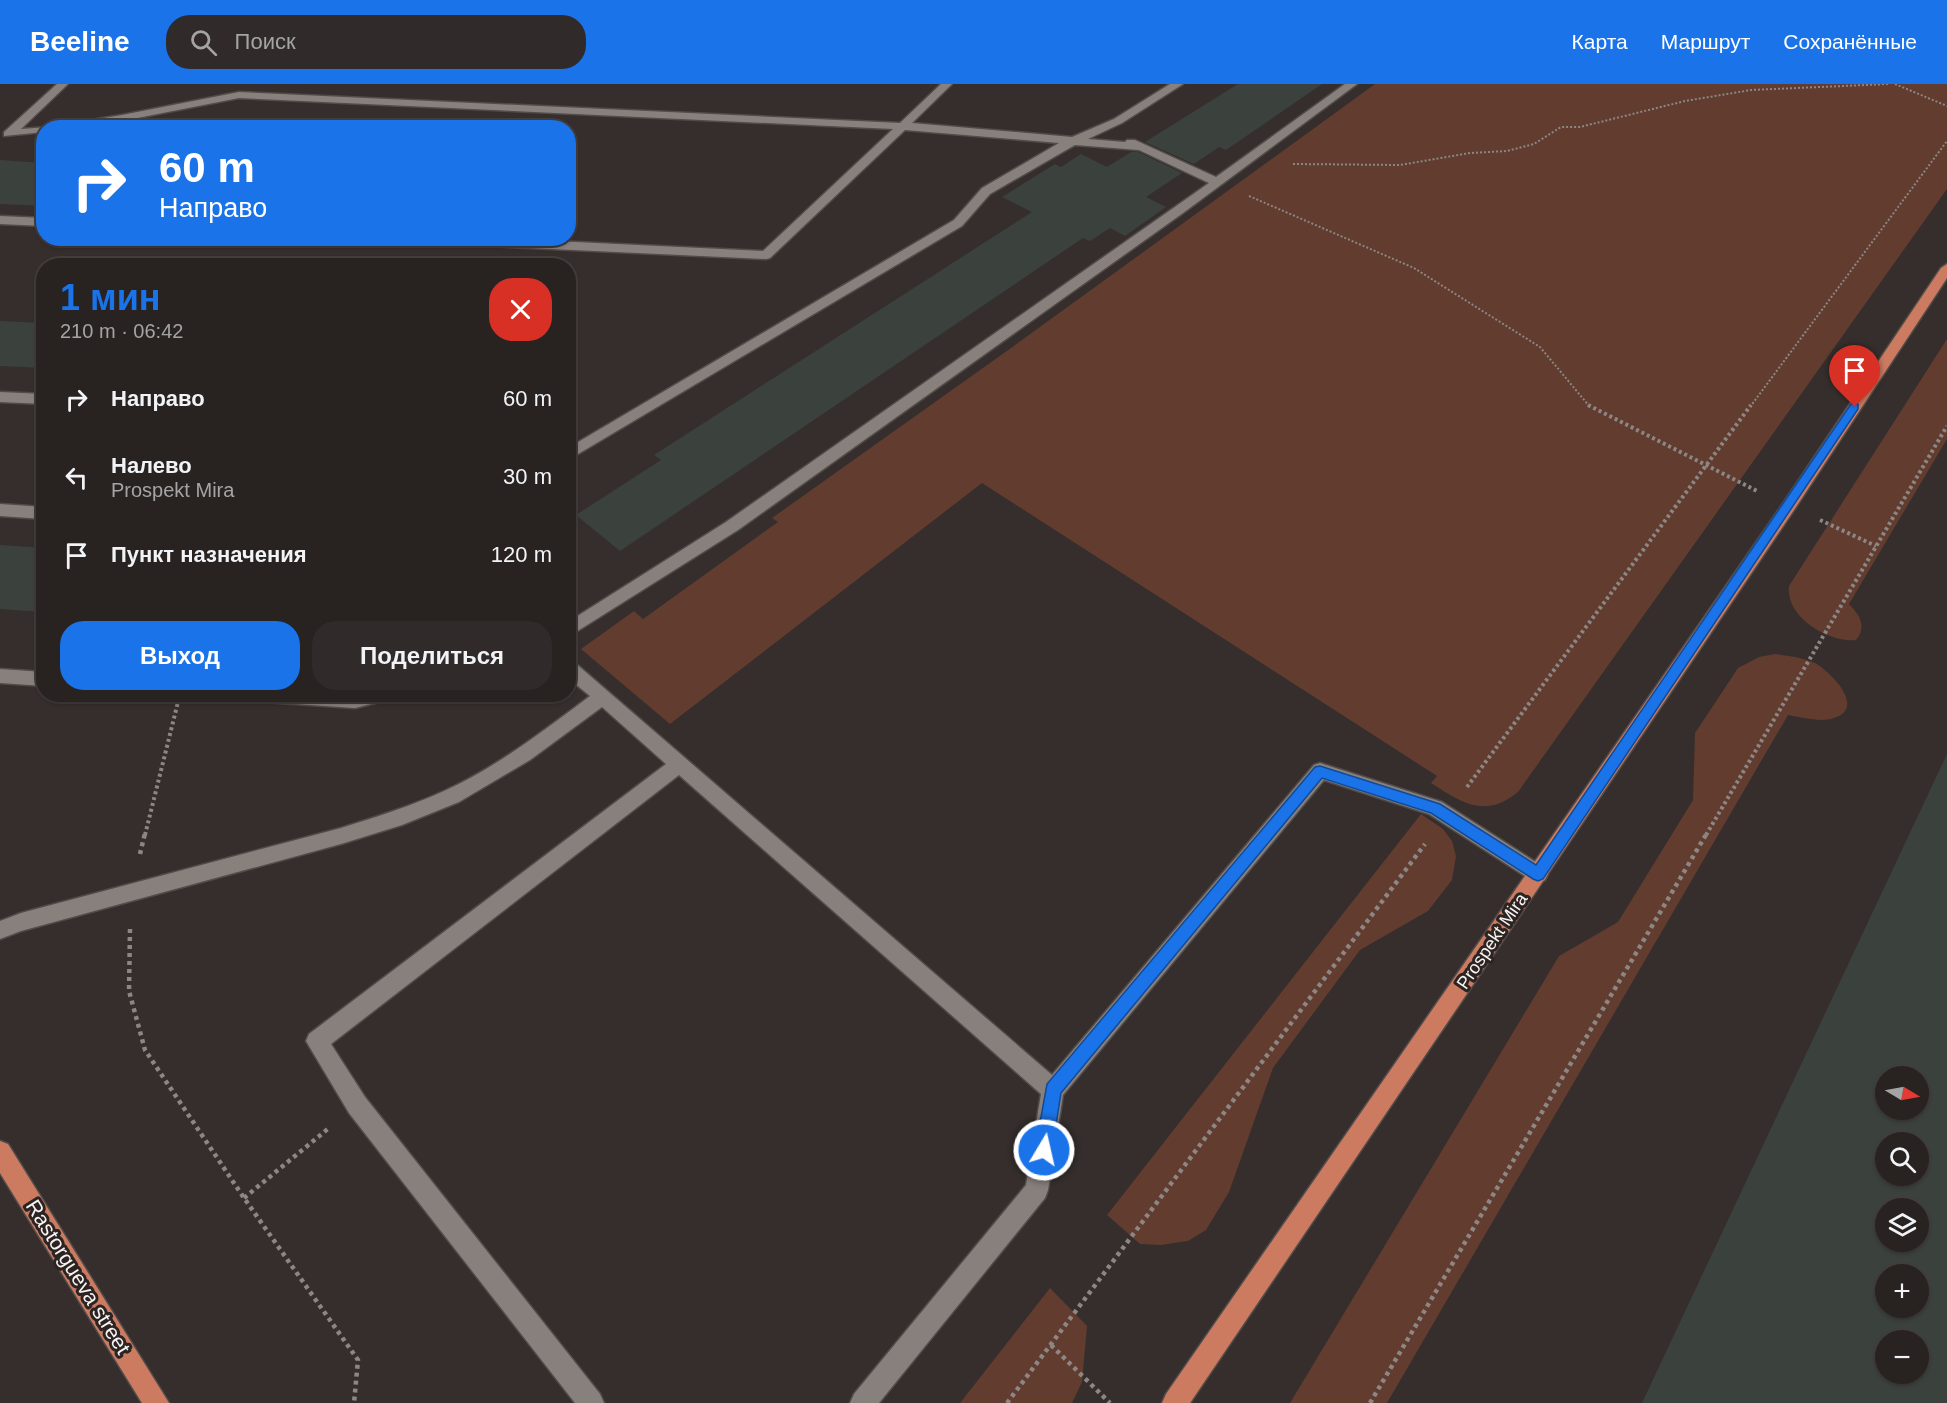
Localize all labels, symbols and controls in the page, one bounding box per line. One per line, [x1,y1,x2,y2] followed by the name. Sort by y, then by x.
[166,15,586,69] search box
[30,26,130,57] text: Beeline
[187,26,220,59] icon: search
[235,29,296,54] text: Поиск
[1572,30,1628,53] text: Карта
[1661,30,1750,53] text: Маршрут
[1783,30,1917,53] text: Сохранённые
[60,144,138,222] icon: right
[159,144,255,191] text: 60 m
[159,193,267,223] text: Направо
[60,277,161,318] text: 1 мин
[489,278,552,341] button: close
[60,320,183,342] text: 210 m · 06:42
[1829,345,1880,407] pin
[1838,354,1871,387] icon: arrive
[60,383,93,416] icon: right
[111,386,205,411] text: Направо
[503,386,552,411] text: 60 m
[111,453,192,478] text: Налево
[60,461,93,494] icon: left
[503,464,552,489] text: 30 m
[111,479,234,501] text: Prospekt Mira
[60,539,93,572] icon: arrive
[111,542,307,567] text: Пункт назначения
[491,542,552,567] text: 120 m
[60,621,300,690] button: Выход
[312,621,552,690] button: Поделиться
[1453,889,1532,993] street label: Prospekt Mira
[1875,1066,1929,1120] north arrow
[1875,1066,1929,1384] map controls
[1012,1118,1076,1182] position arrow
[1875,1132,1929,1186] button: search
[22,1195,135,1358] street label: Rastorgueva street
[1875,1198,1929,1252] button: layers
[1875,1264,1929,1318] button: +
[1875,1330,1929,1384] button: −

